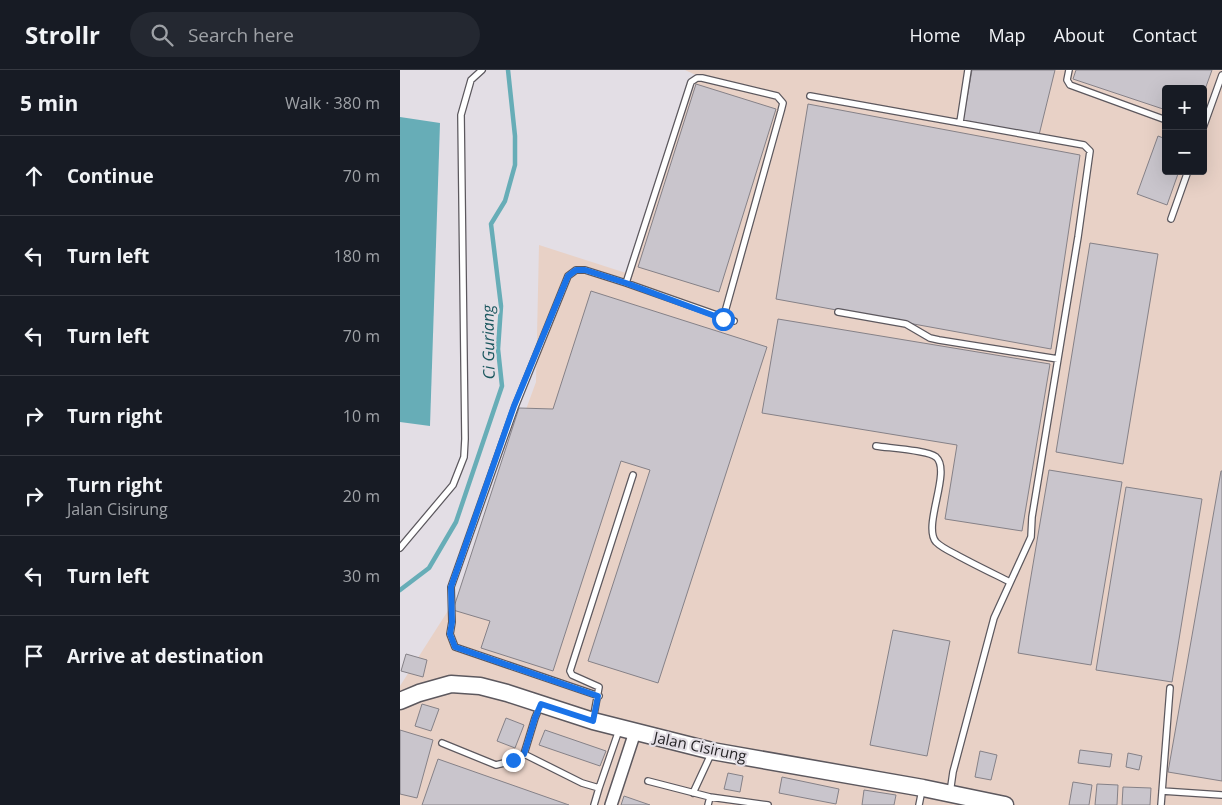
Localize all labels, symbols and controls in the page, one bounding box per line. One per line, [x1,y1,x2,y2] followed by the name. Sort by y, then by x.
[130,12,480,57] search box
[25,18,100,51] text: Strollr
[148,21,176,49] icon: search
[188,22,294,48] text: Search here
[910,23,960,47] text: Home
[988,23,1026,47] text: Map
[1054,23,1104,47] text: About
[1132,23,1197,47] text: Contact
[1162,85,1207,175] map controls
[1162,85,1207,130] button: +
[20,89,78,117] text: 5 min
[285,92,380,114] text: Walk · 380 m
[1162,130,1207,175] button: −
[20,162,48,190] icon: ahead
[67,163,154,189] text: Continue
[343,165,380,187] text: 70 m
[20,242,48,270] icon: left
[67,243,149,269] text: Turn left
[334,245,380,267] text: 180 m
[476,304,500,379] water label: Ci Guriang
[712,308,735,331] route start
[20,322,48,350] icon: left
[67,323,149,349] text: Turn left
[343,325,380,347] text: 70 m
[20,402,48,430] icon: right
[67,403,162,429] text: Turn right
[343,405,380,427] text: 10 m
[67,472,162,498] text: Turn right
[20,482,48,510] icon: right
[343,485,380,507] text: 20 m
[67,498,168,520] text: Jalan Cisirung
[20,562,48,590] icon: left
[67,563,149,589] text: Turn left
[343,565,380,587] text: 30 m
[20,642,48,670] icon: arrive
[67,643,264,669] text: Arrive at destination
[650,726,748,766] street label: Jalan Cisirung
[502,749,525,772] route end

